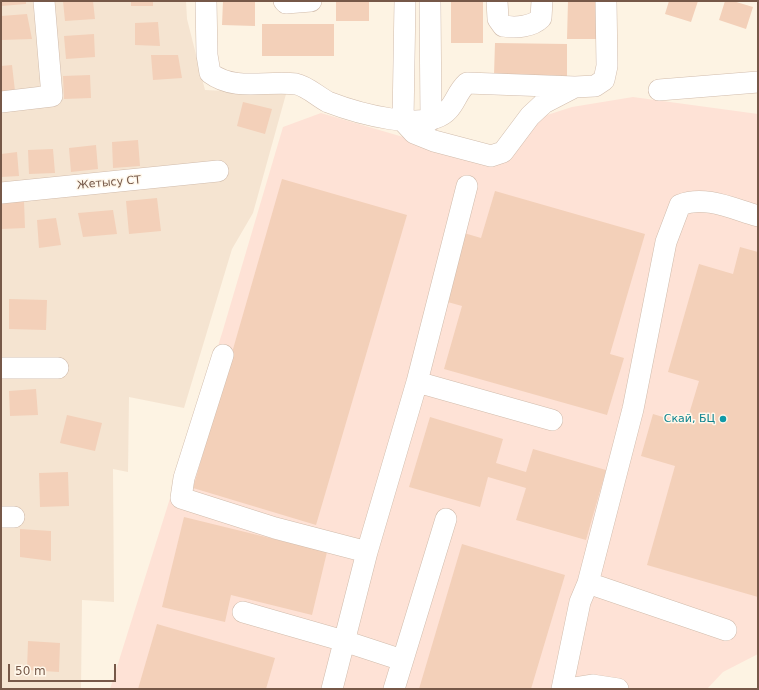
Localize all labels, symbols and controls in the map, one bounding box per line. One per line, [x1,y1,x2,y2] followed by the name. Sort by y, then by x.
[76,174,142,192] street label: Жетысу СТ
[664,412,715,426] place label: Скай, БЦ
[718,414,728,424] marker: Скай, БЦ
[10,656,118,682] scale bar
[15,664,46,678] text: 50 m

